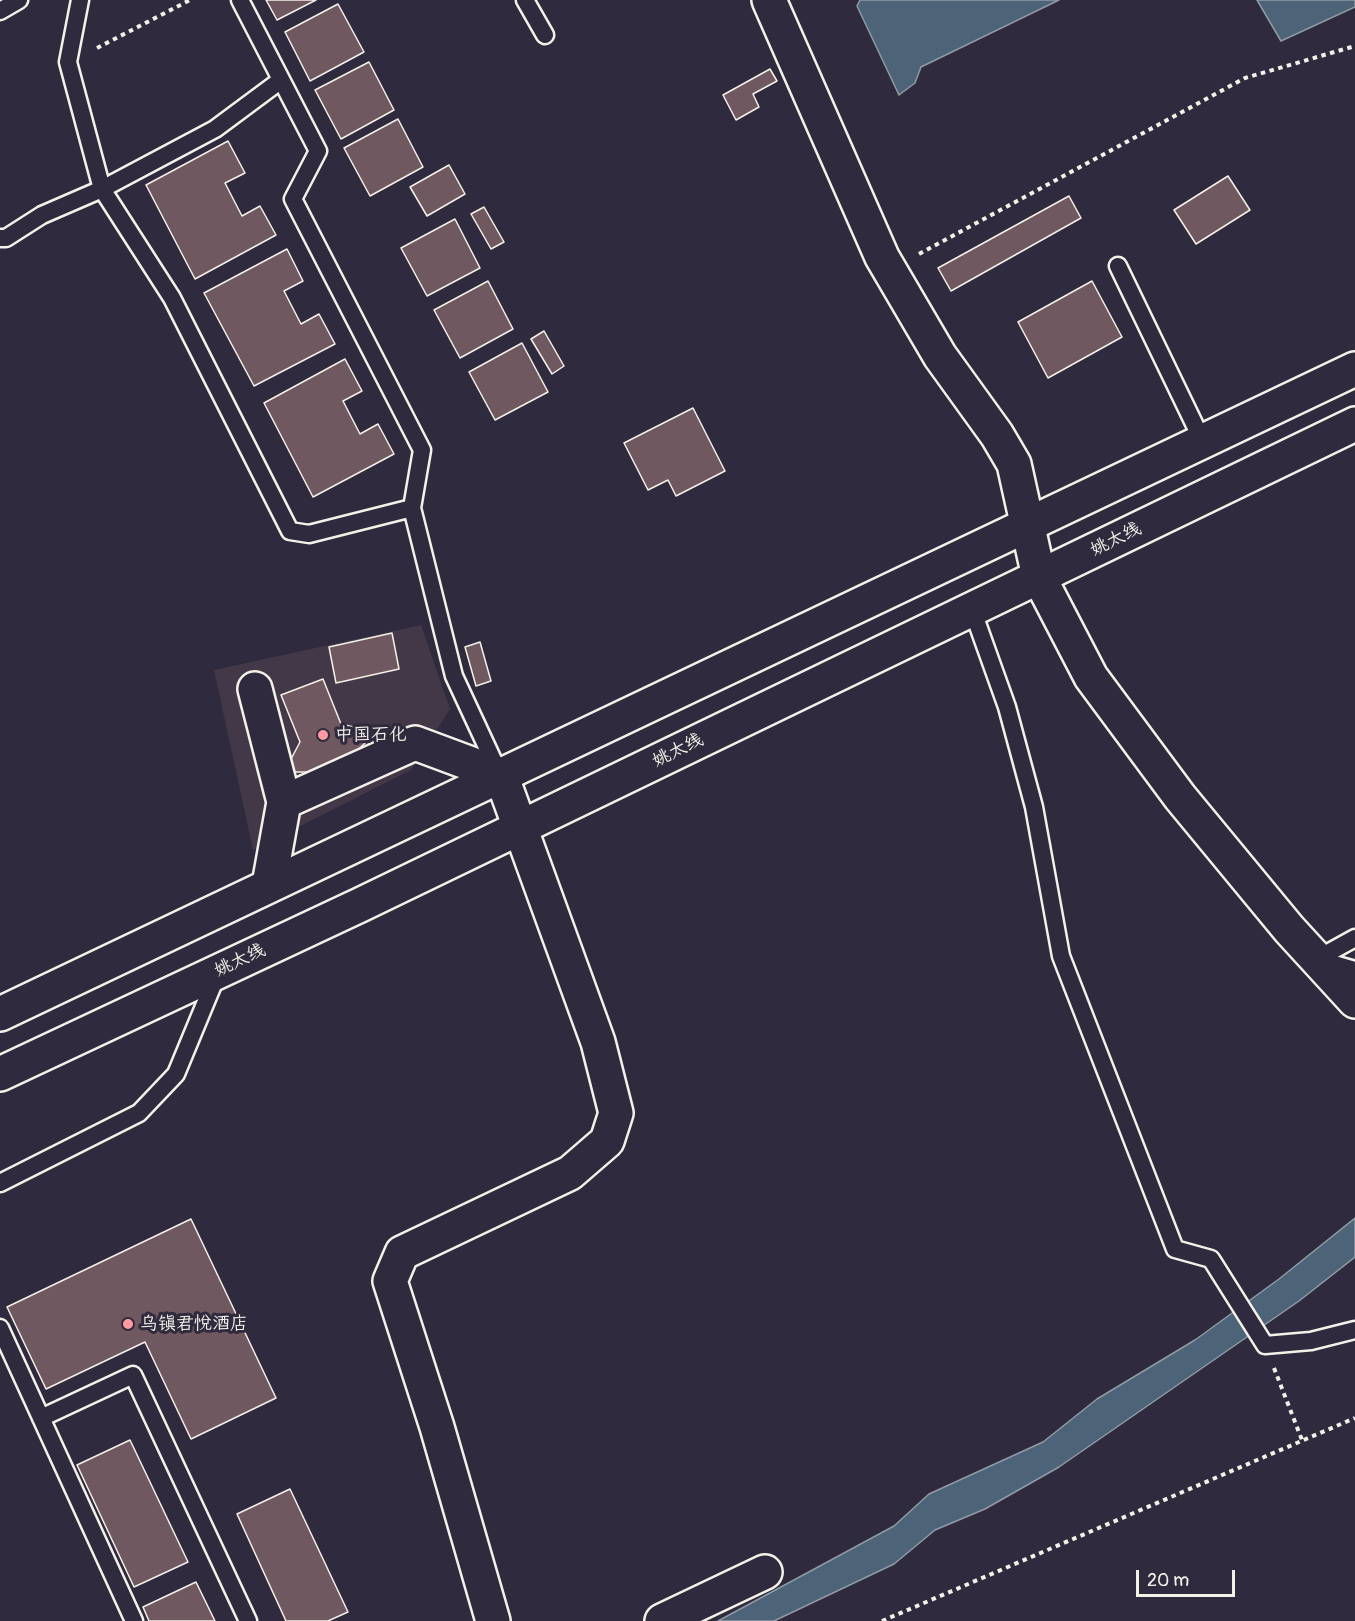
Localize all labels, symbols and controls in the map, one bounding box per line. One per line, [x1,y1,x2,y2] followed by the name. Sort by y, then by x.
[1087,518,1145,562] street label: 姚太线
[335,724,407,746] place label: 中国石化
[316,728,330,742] marker: 中国石化
[649,729,707,773] street label: 姚太线
[211,940,269,982] street label: 姚太线
[140,1313,248,1335] place label: 乌镇君悦酒店
[121,1317,135,1331] marker: 乌镇君悦酒店
[1139,1558,1238,1596] scale bar
[1147,1569,1189,1592] text: 20 m

